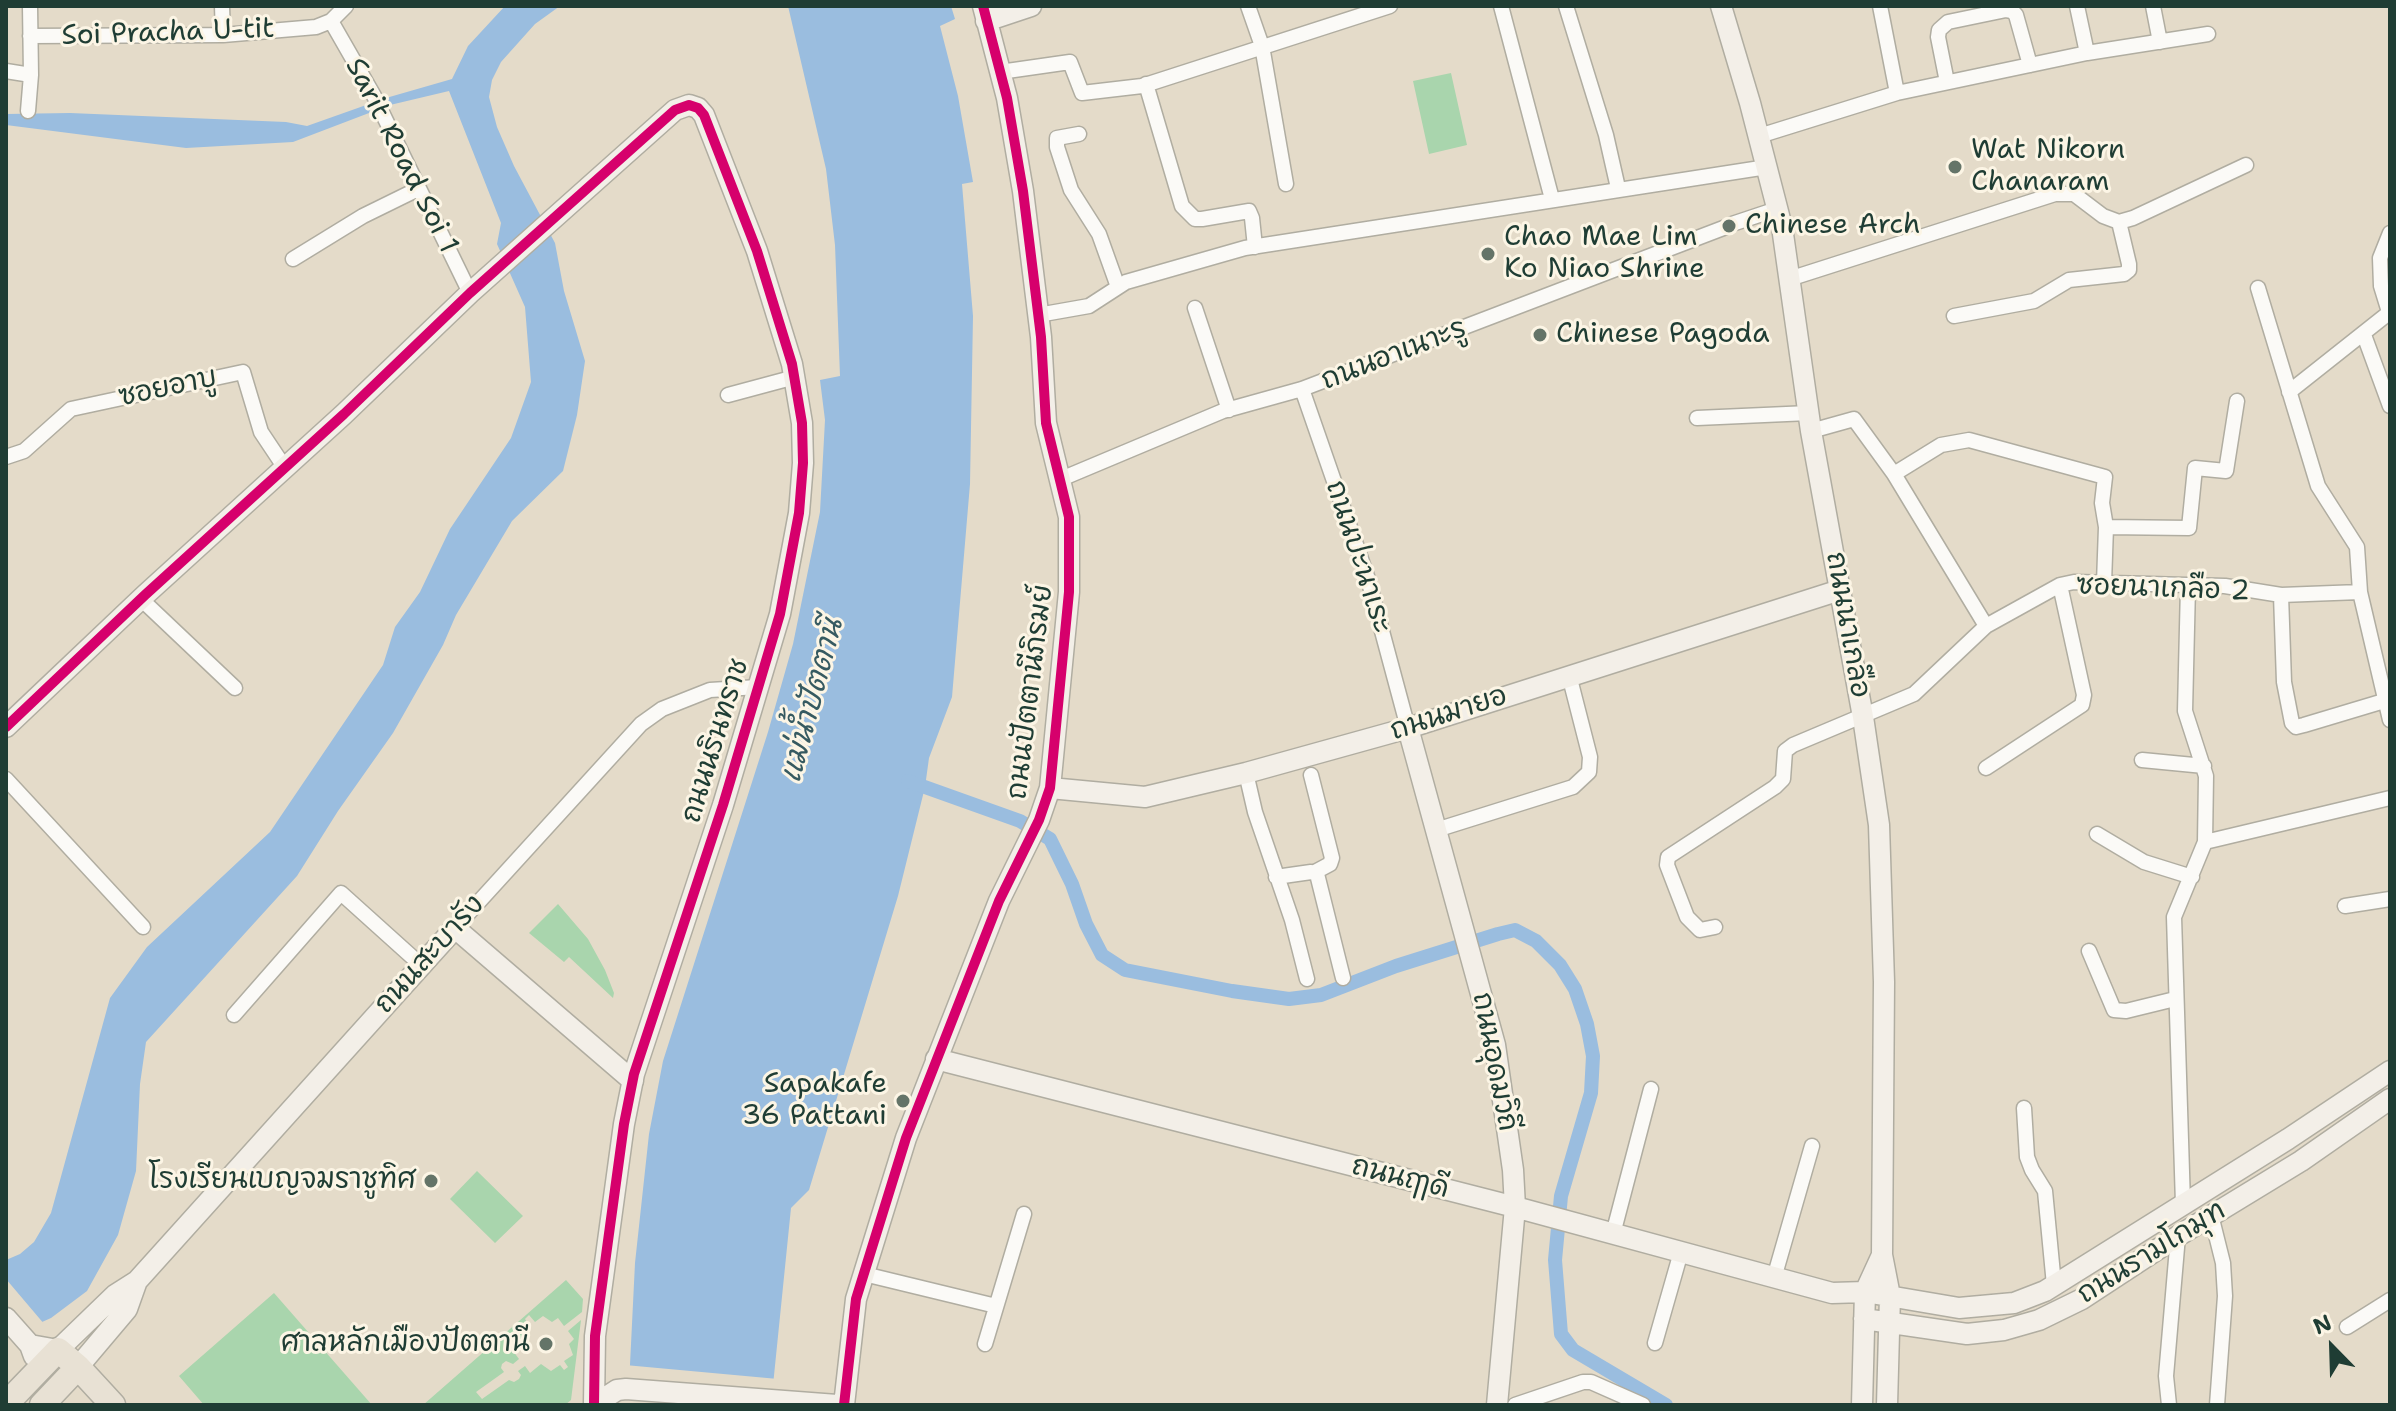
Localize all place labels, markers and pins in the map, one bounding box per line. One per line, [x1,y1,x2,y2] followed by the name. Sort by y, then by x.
[1971,134,2125,200] place label: Wat Nikorn Chanaram
[1946,158,1964,176] marker: Wat Nikorn Chanaram
[1745,209,1921,243] place label: Chinese Arch
[1720,217,1738,235] marker: Chinese Arch
[1504,221,1705,287] place label: Chao Mae Lim Ko Niao Shrine
[1479,245,1497,263] marker: Chao Mae Lim Ko Niao Shrine
[1556,318,1770,352] place label: Chinese Pagoda
[1531,326,1549,344] marker: Chinese Pagoda
[742,1068,887,1134] place label: Sapakafe 36 Pattani
[894,1092,912,1110] marker: Sapakafe 36 Pattani
[148,1164,415,1198] place label: โรงเรียนเบญจมราชูทิศ
[422,1172,440,1190] marker: โรงเรียนเบญจมราชูทิศ
[281,1327,530,1361] place label: ศาลหลักเมืองปัตตานี
[537,1335,555,1353] marker: ศาลหลักเมืองปัตตานี

